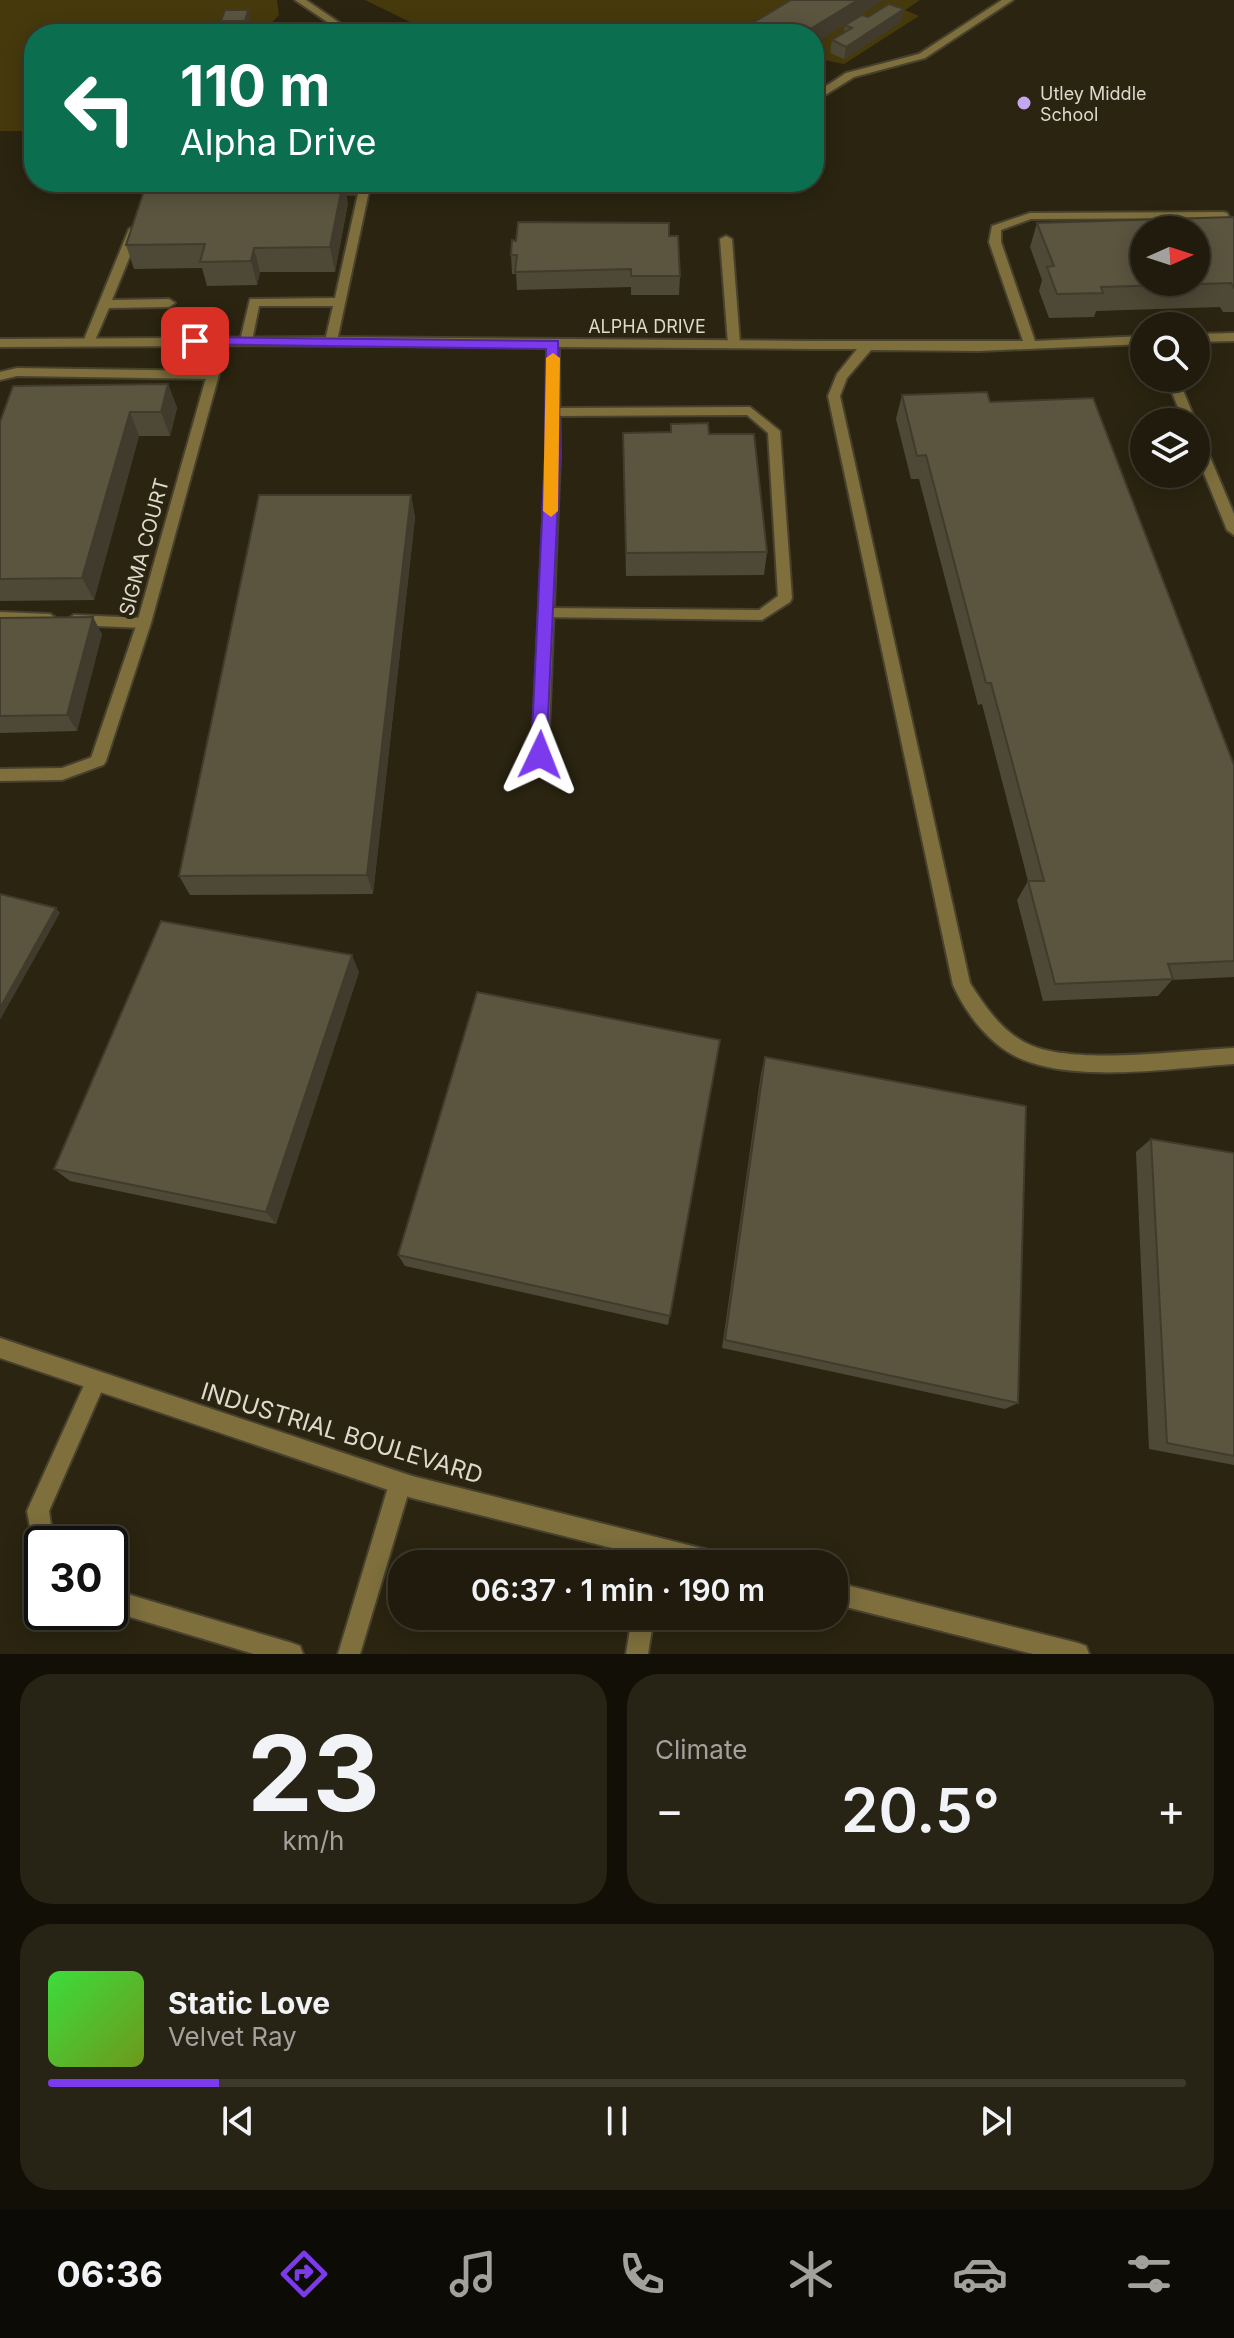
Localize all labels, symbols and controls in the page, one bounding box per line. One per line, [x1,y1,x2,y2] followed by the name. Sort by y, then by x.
[180,52,330,120] text: 110 m
[48,56,152,160] icon: left
[1040,83,1146,125] place label: Utley Middle School
[1015,94,1033,112] marker: Utley Middle School
[180,120,377,164] text: Alpha Drive
[1130,216,1210,296] north arrow
[1130,216,1210,488] map controls
[161,307,229,375] pin
[1130,312,1210,392] button: search
[588,316,706,337] street label: ALPHA DRIVE
[173,319,217,363] icon: arrive
[1130,408,1210,488] button: layers
[114,476,174,618] street label: SIGMA COURT
[498,713,582,797] position arrow
[197,1376,487,1490] street label: INDUSTRIAL BOULEVARD
[24,1526,128,1630] speed limit sign: 30
[471,1572,765,1608] text: 06:37 · 1 min · 190 m
[247,1710,380,1836] text: 23
[655,1734,747,1765] text: Climate
[841,1774,1000,1846] text: 20.5°
[655,1783,684,1837] text: −
[1157,1783,1186,1837] text: +
[283,1825,344,1856] text: km/h
[168,1985,330,2021] text: Static Love
[168,2021,297,2052] text: Velvet Ray
[216,2099,260,2143] icon: previous
[595,2099,639,2143] icon: pause
[974,2099,1018,2143] icon: next
[276,2246,332,2302] icon: directions
[445,2246,501,2302] icon: music
[614,2246,670,2302] icon: phone
[783,2246,839,2302] icon: climate
[952,2246,1008,2302] icon: car
[1121,2246,1177,2302] icon: filters
[57,2252,163,2296] text: 06:36

